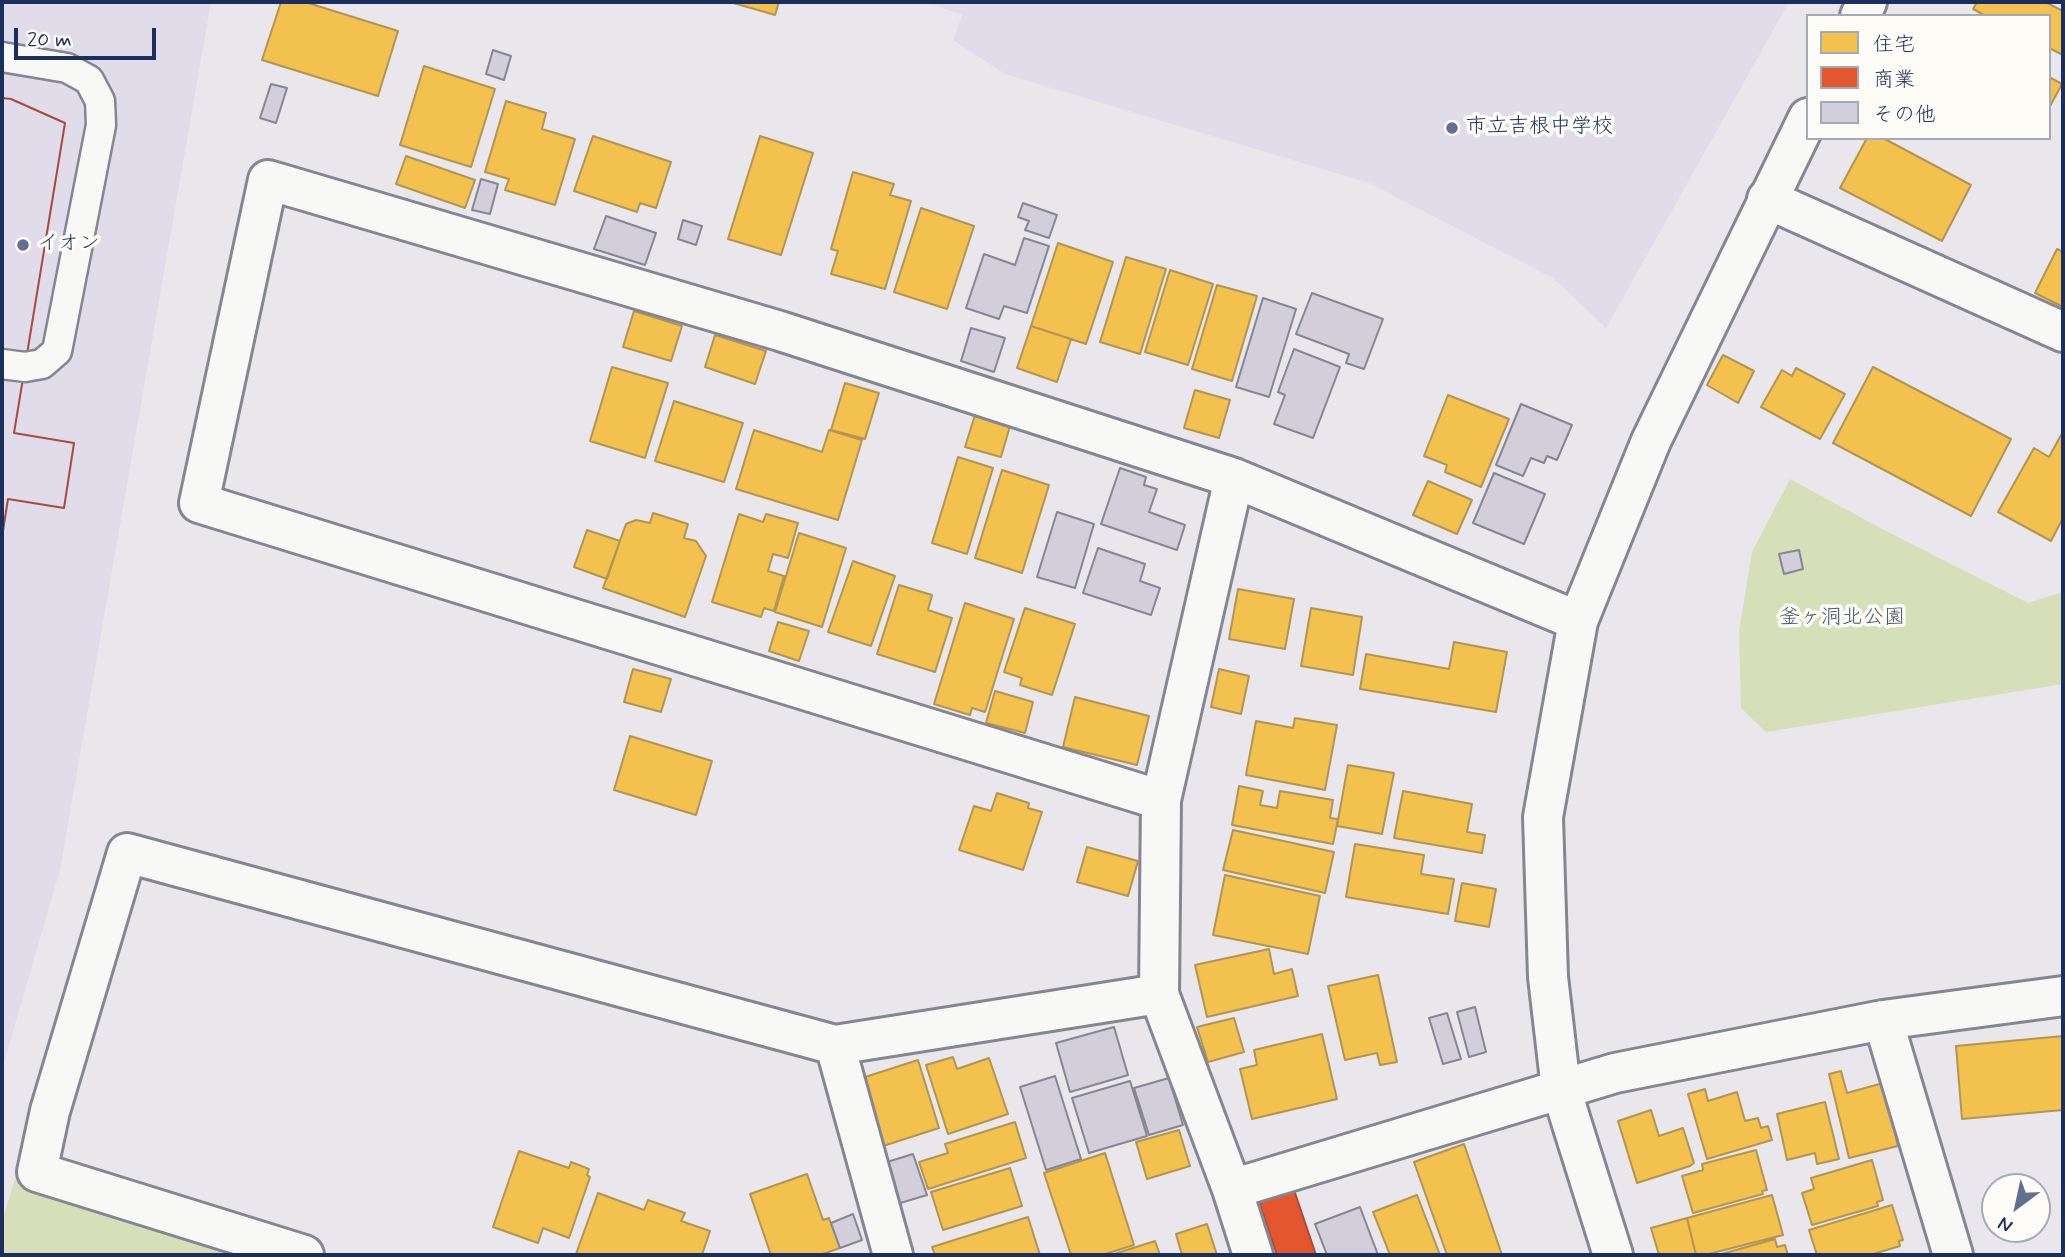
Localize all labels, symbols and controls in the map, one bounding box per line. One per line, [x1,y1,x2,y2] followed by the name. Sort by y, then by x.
[18,14,159,58] scale bar
[1806,14,2051,140] legend
[27,26,72,54] text: 20 m
[1873,31,1915,59] text: 住宅
[1873,66,1915,94] text: 商業
[1873,101,1936,129] text: その他
[1466,115,1613,141] place label: 市立吉根中学校
[1444,120,1460,136] marker: 市立吉根中学校
[37,232,100,258] place label: イオン
[15,237,31,253] marker: イオン
[1779,606,1905,632] park label: 釜ヶ洞北公園
[1981,1173,2051,1243] north arrow
[1993,1210,2017,1238] text: N

